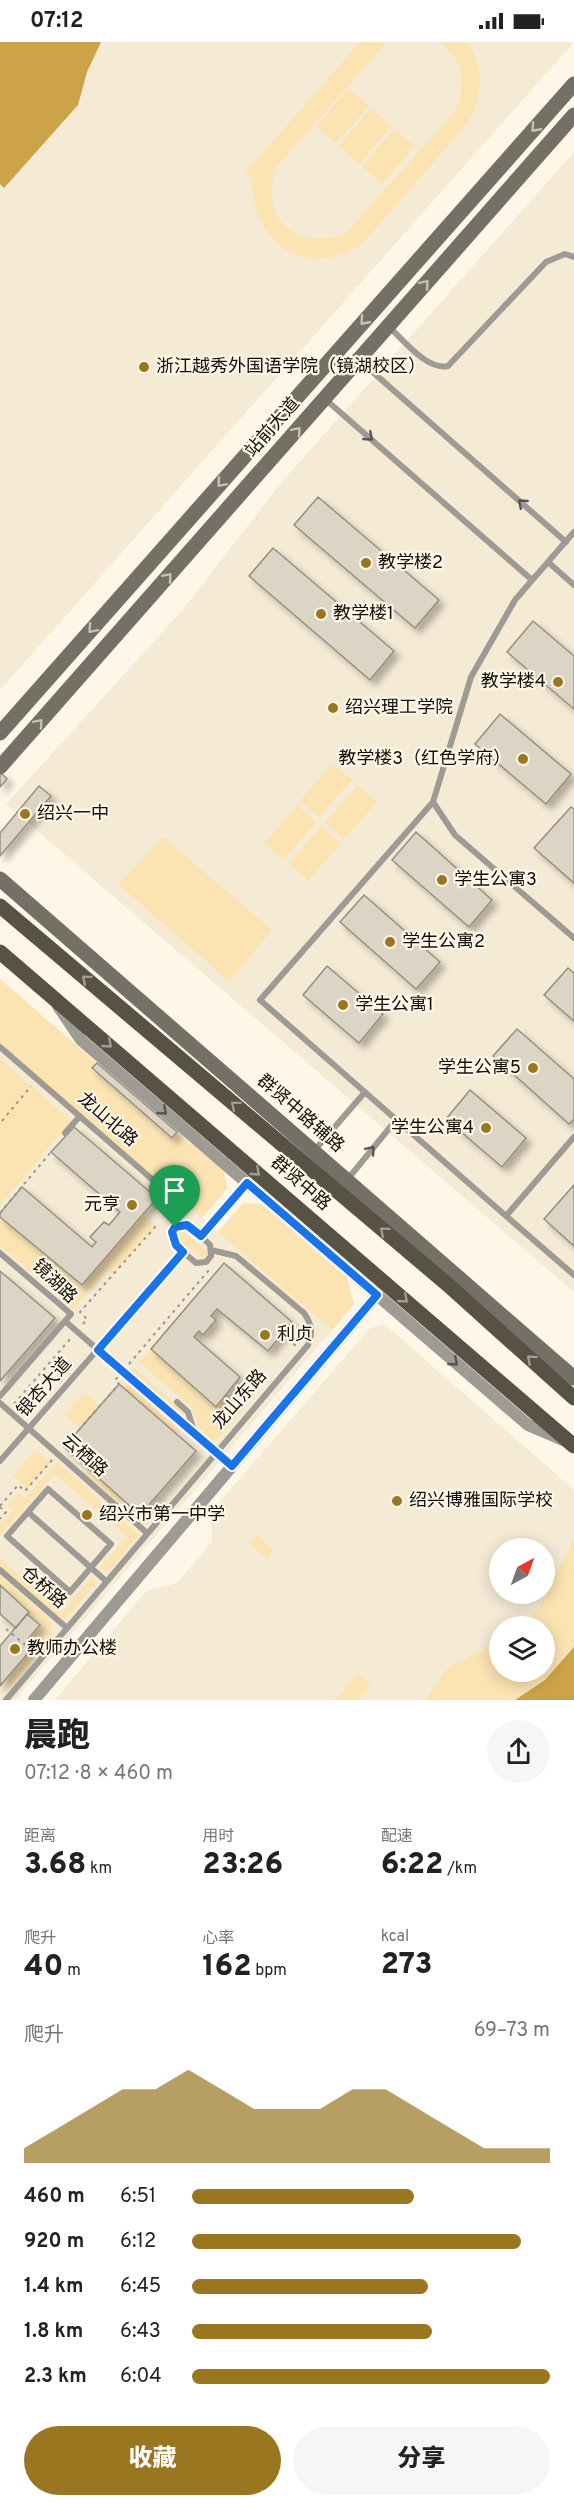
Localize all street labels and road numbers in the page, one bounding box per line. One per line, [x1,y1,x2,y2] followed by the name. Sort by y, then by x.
[241,393,305,463] street label: 站前大道
[252,1070,348,1158] street label: 群贤中路辅路
[72,1088,142,1152] street label: 龙山北路
[265,1152,335,1216] street label: 群贤中路
[27,1255,81,1309] street label: 镜湖路
[13,1353,77,1423] street label: 银杏大道
[208,1365,272,1435] street label: 龙山东路
[56,1429,112,1483] street label: 云栖路
[15,1562,71,1614] street label: 仓桥路

